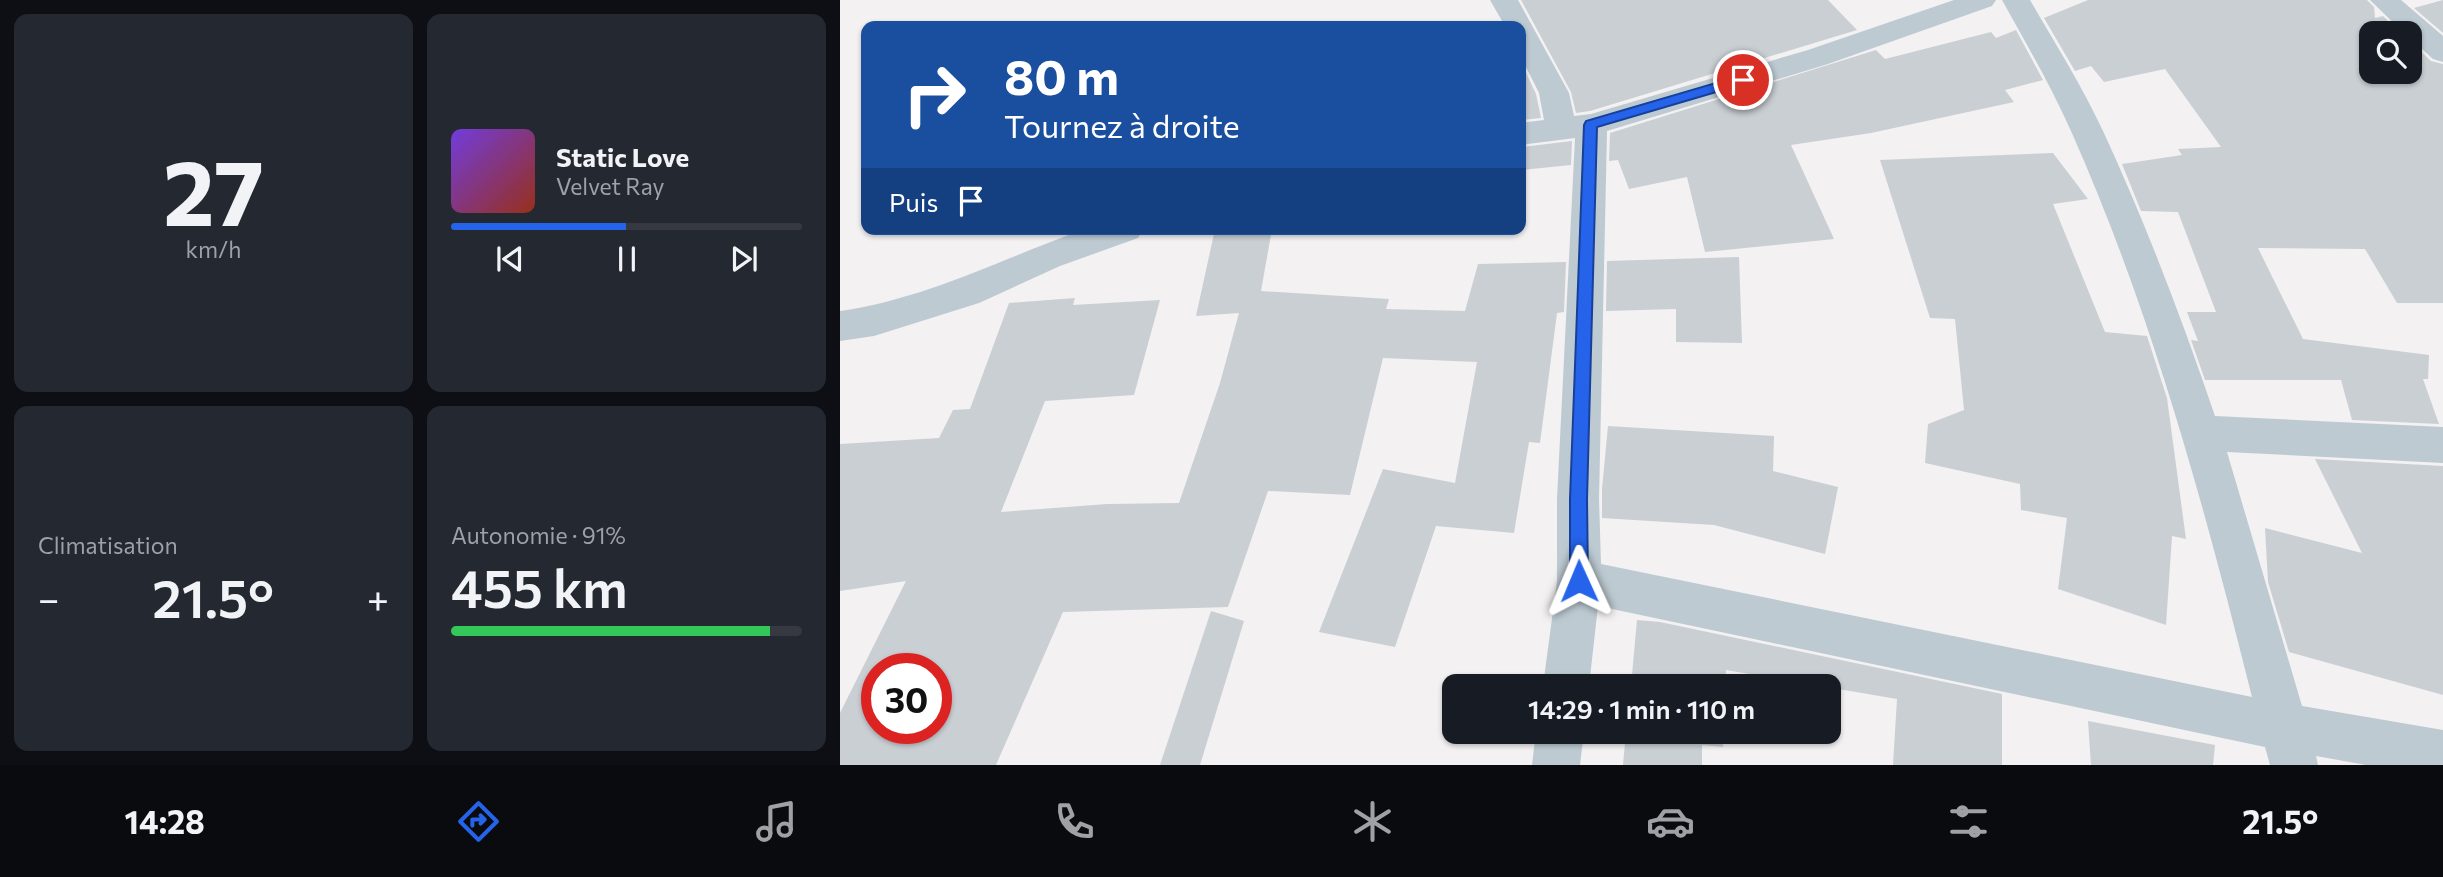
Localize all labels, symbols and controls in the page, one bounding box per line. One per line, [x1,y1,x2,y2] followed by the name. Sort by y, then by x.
[2359,21,2422,84] map controls
[2359,21,2422,84] button: search
[1004,45,1119,105] text: 80 m
[889,49,980,140] icon: right
[1713,50,1773,110] pin
[1724,61,1762,99] icon: arrive
[1004,105,1240,145] text: Tournez à droite
[163,133,264,245] text: 27
[556,141,689,172] text: Static Love
[556,172,664,200] text: Velvet Ray
[952,182,990,220] icon: arrive
[889,186,938,217] text: Puis
[186,235,241,263] text: km/h
[491,240,529,278] icon: previous
[608,240,646,278] icon: pause
[725,240,763,278] icon: next
[451,521,626,549] text: Autonomie · 91%
[38,531,178,559] text: Climatisation
[1542,544,1616,618] position arrow
[451,555,628,619] text: 455 km
[152,565,274,629] text: 21.5°
[38,574,60,621] text: −
[367,574,389,621] text: +
[861,653,952,744] speed limit sign: 30
[1528,693,1755,724] text: 14:29 · 1 min · 110 m
[454,797,503,846] icon: directions
[752,797,801,846] icon: music
[1050,797,1099,846] icon: phone
[1348,797,1397,846] icon: climate
[1646,797,1695,846] icon: car
[1944,797,1993,846] icon: filters
[125,801,205,841] text: 14:28
[2242,801,2318,841] text: 21.5°

